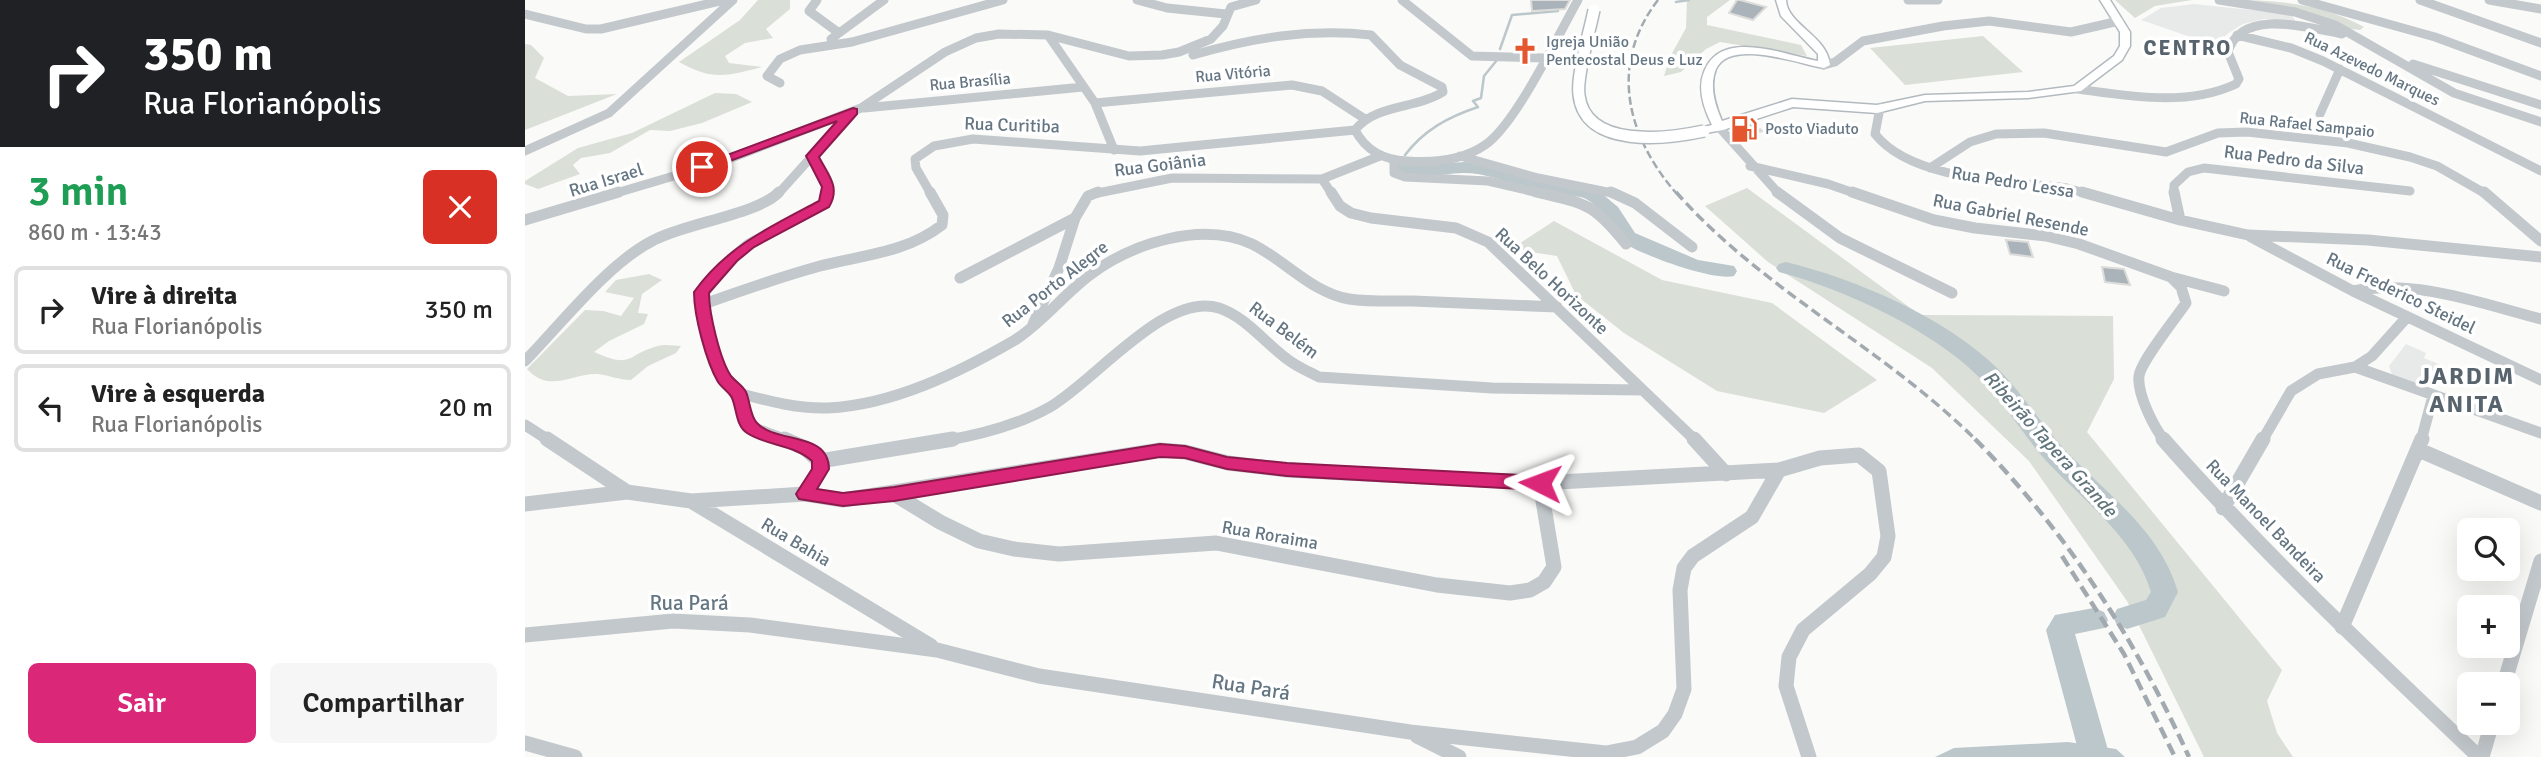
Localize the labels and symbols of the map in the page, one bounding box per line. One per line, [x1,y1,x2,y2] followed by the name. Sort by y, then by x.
[2301,27,2443,111] street label: Rua Azevedo Marques
[1546,32,1703,70] place label: Igreja União Pentecostal Deus e Luz
[2144,35,2232,61] district label: CENTRO
[1510,36,1540,66] church icon: Igreja União Pentecostal Deus e Luz
[1195,61,1271,87] street label: Rua Vitória
[929,68,1011,96] street label: Rua Brasília
[2238,108,2376,142] street label: Rua Rafael Sampaio
[964,112,1060,138] street label: Rua Curitiba
[1729,114,1759,144] fuel station icon: Posto Viaduto
[1765,119,1859,139] place label: Posto Viaduto
[672,137,732,197] pin
[2223,140,2365,180] street label: Rua Pedro da Silva
[1113,148,1207,182] street label: Rua Goiânia
[566,158,646,202] street label: Rua Israel
[1950,161,2076,203] street label: Rua Pedro Lessa
[1931,189,2091,241] street label: Rua Gabriel Resende
[1491,223,1613,339] street label: Rua Belo Horizonte
[998,236,1112,332] street label: Rua Porto Alegre
[2323,247,2479,339] street label: Rua Frederico Steidel
[1245,297,1323,363] street label: Rua Belém
[2419,361,2515,419] district label: JARDIM ANITA
[1978,366,2123,523] water label: Ribeirão Tapera Grande
[1503,446,1577,520] position arrow
[2201,455,2331,587] street label: Rua Manoel Bandeira
[757,513,835,571] street label: Rua Bahia
[1220,516,1320,554] street label: Rua Roraima
[649,590,729,616] street label: Rua Pará
[1210,668,1292,706] street label: Rua Pará

